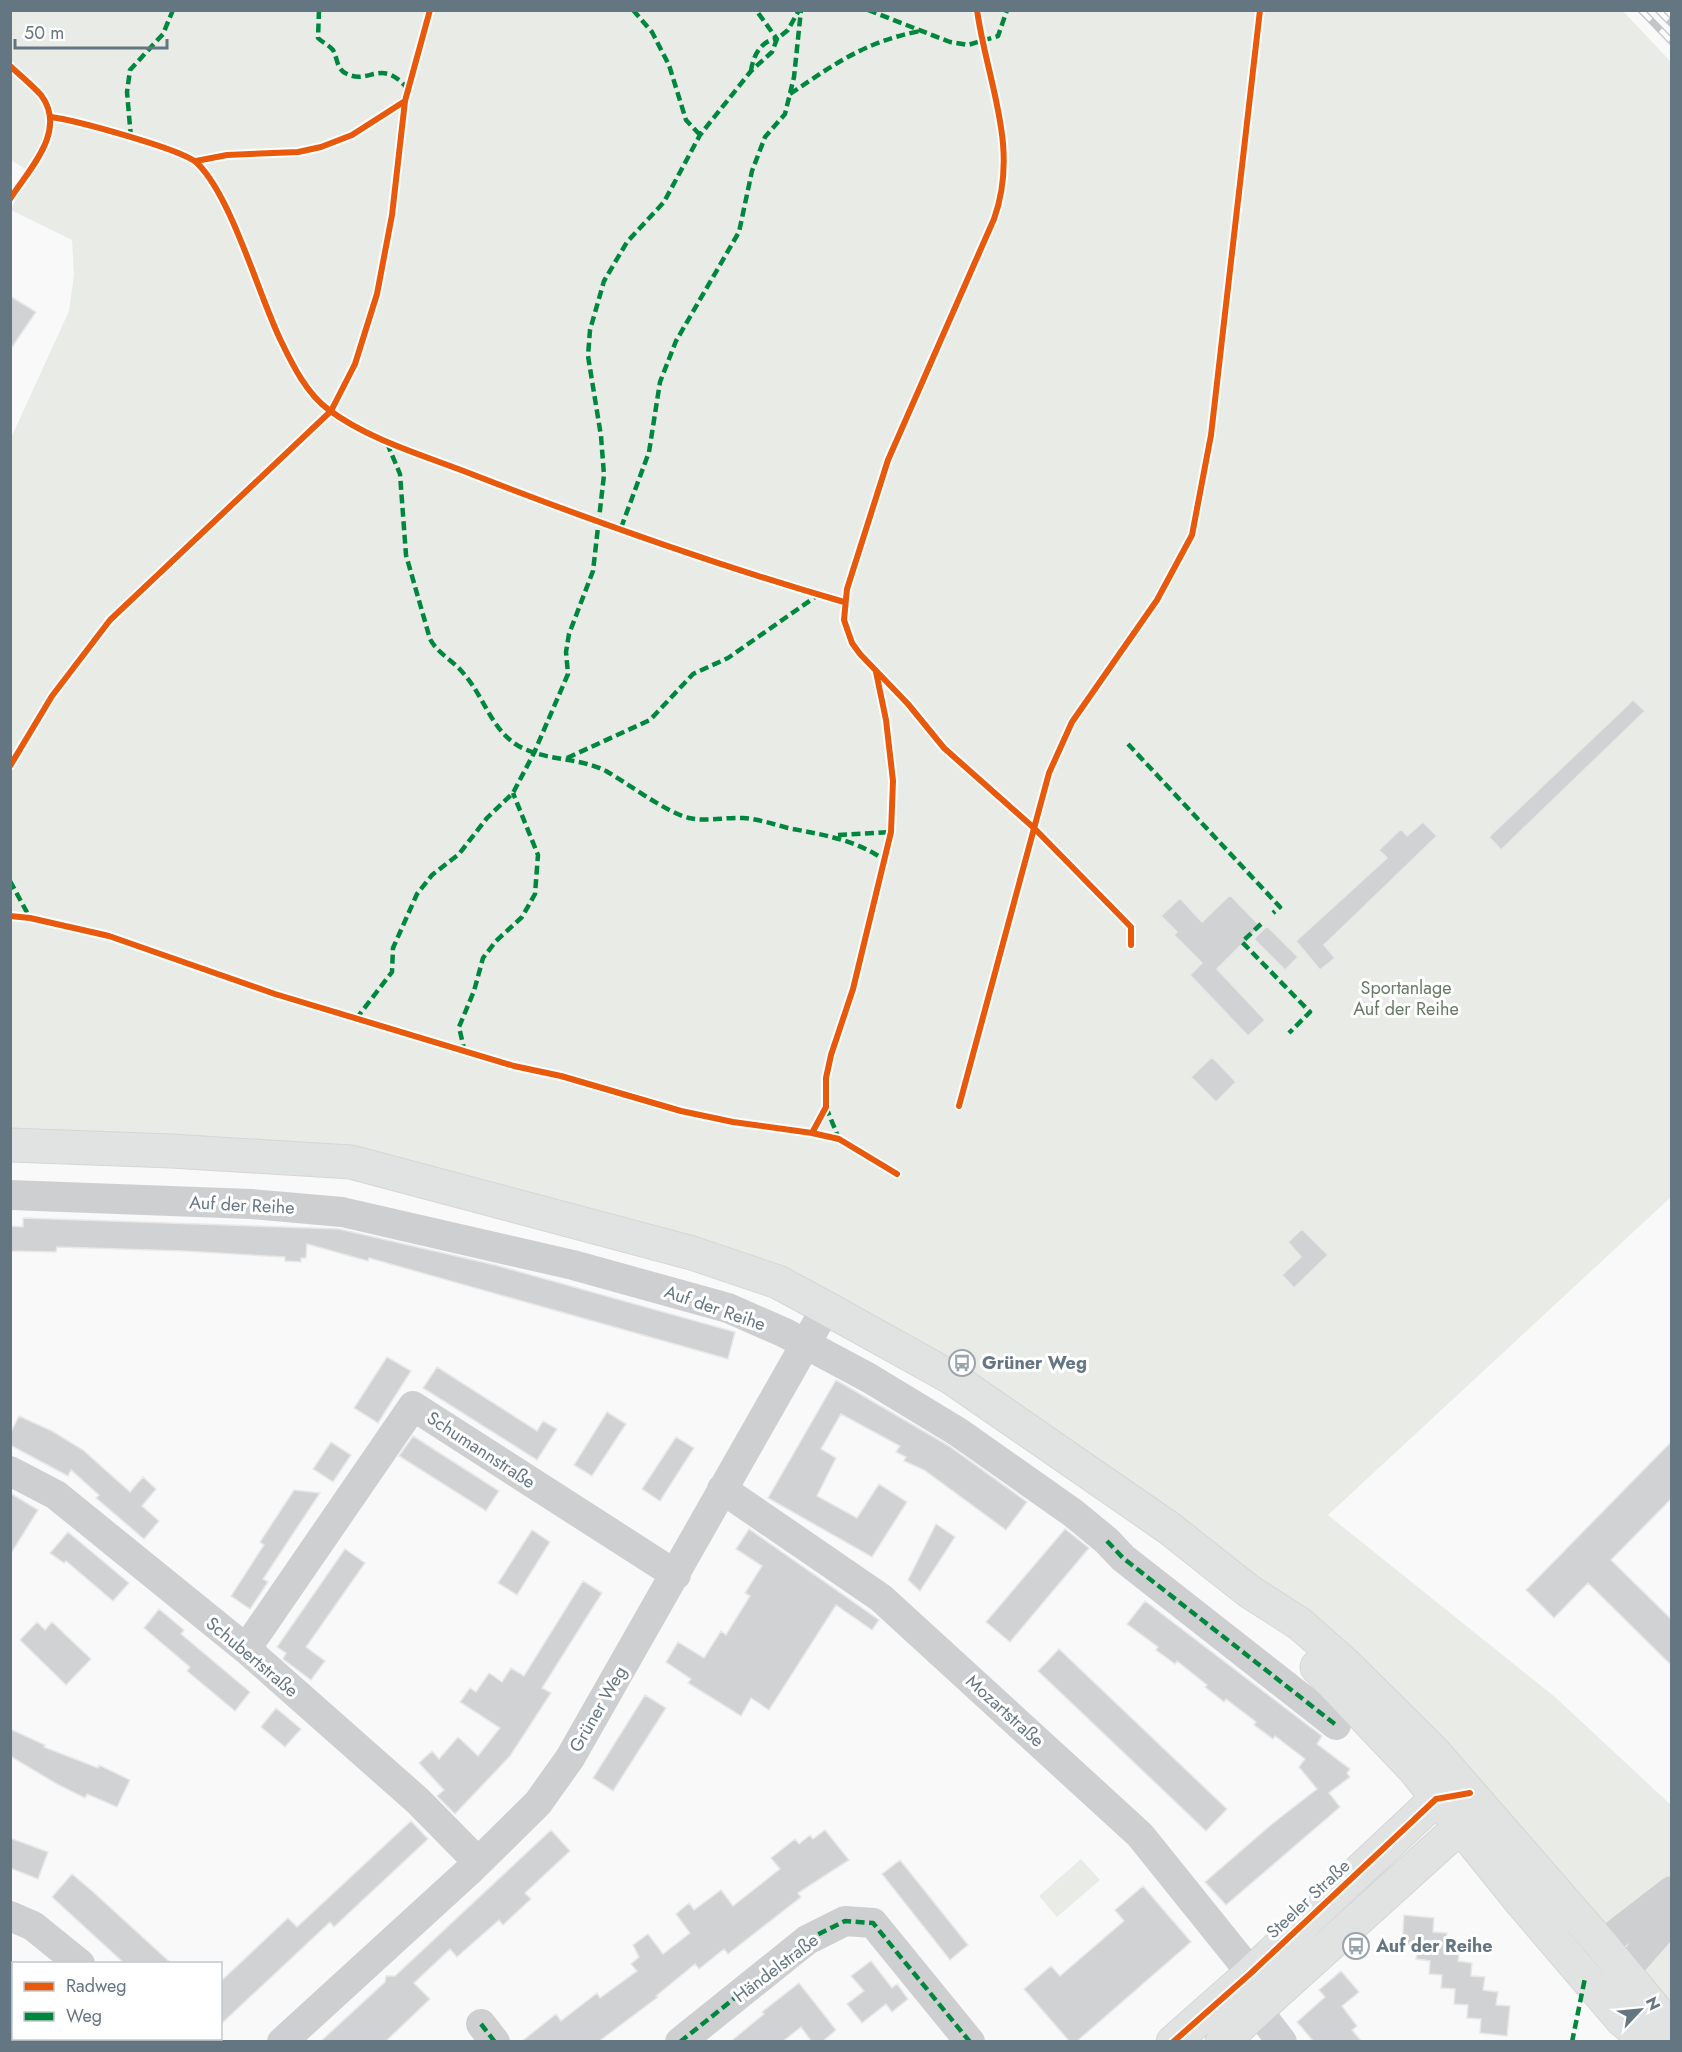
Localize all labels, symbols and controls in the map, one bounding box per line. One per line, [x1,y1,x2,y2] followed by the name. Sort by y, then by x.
[15,12,166,50] scale bar
[24,20,64,46] text: 50 m
[1353,975,1459,1022] park label: Sportanlage Auf der Reihe
[189,1189,295,1221] street label: Auf der Reihe
[661,1279,769,1337] street label: Auf der Reihe
[947,1348,977,1378] bus stop icon: Grüner Weg
[982,1350,1087,1376] place label: Grüner Weg
[422,1405,540,1495] street label: Schumannstraße
[200,1611,304,1703] street label: Schubertstraße
[563,1661,633,1757] street label: Grüner Weg
[960,1669,1050,1753] street label: Mozartstraße
[1260,1853,1356,1945] street label: Steeler Straße
[728,1927,824,2009] street label: Händelstraße
[1341,1931,1371,1961] bus stop icon: Auf der Reihe
[1375,1933,1493,1959] place label: Auf der Reihe
[12,1962,222,2040] legend
[66,1973,127,1999] text: Radweg
[1610,1980,1670,2040] north arrow
[1640,1993,1666,2014] text: N
[66,2003,102,2029] text: Weg

